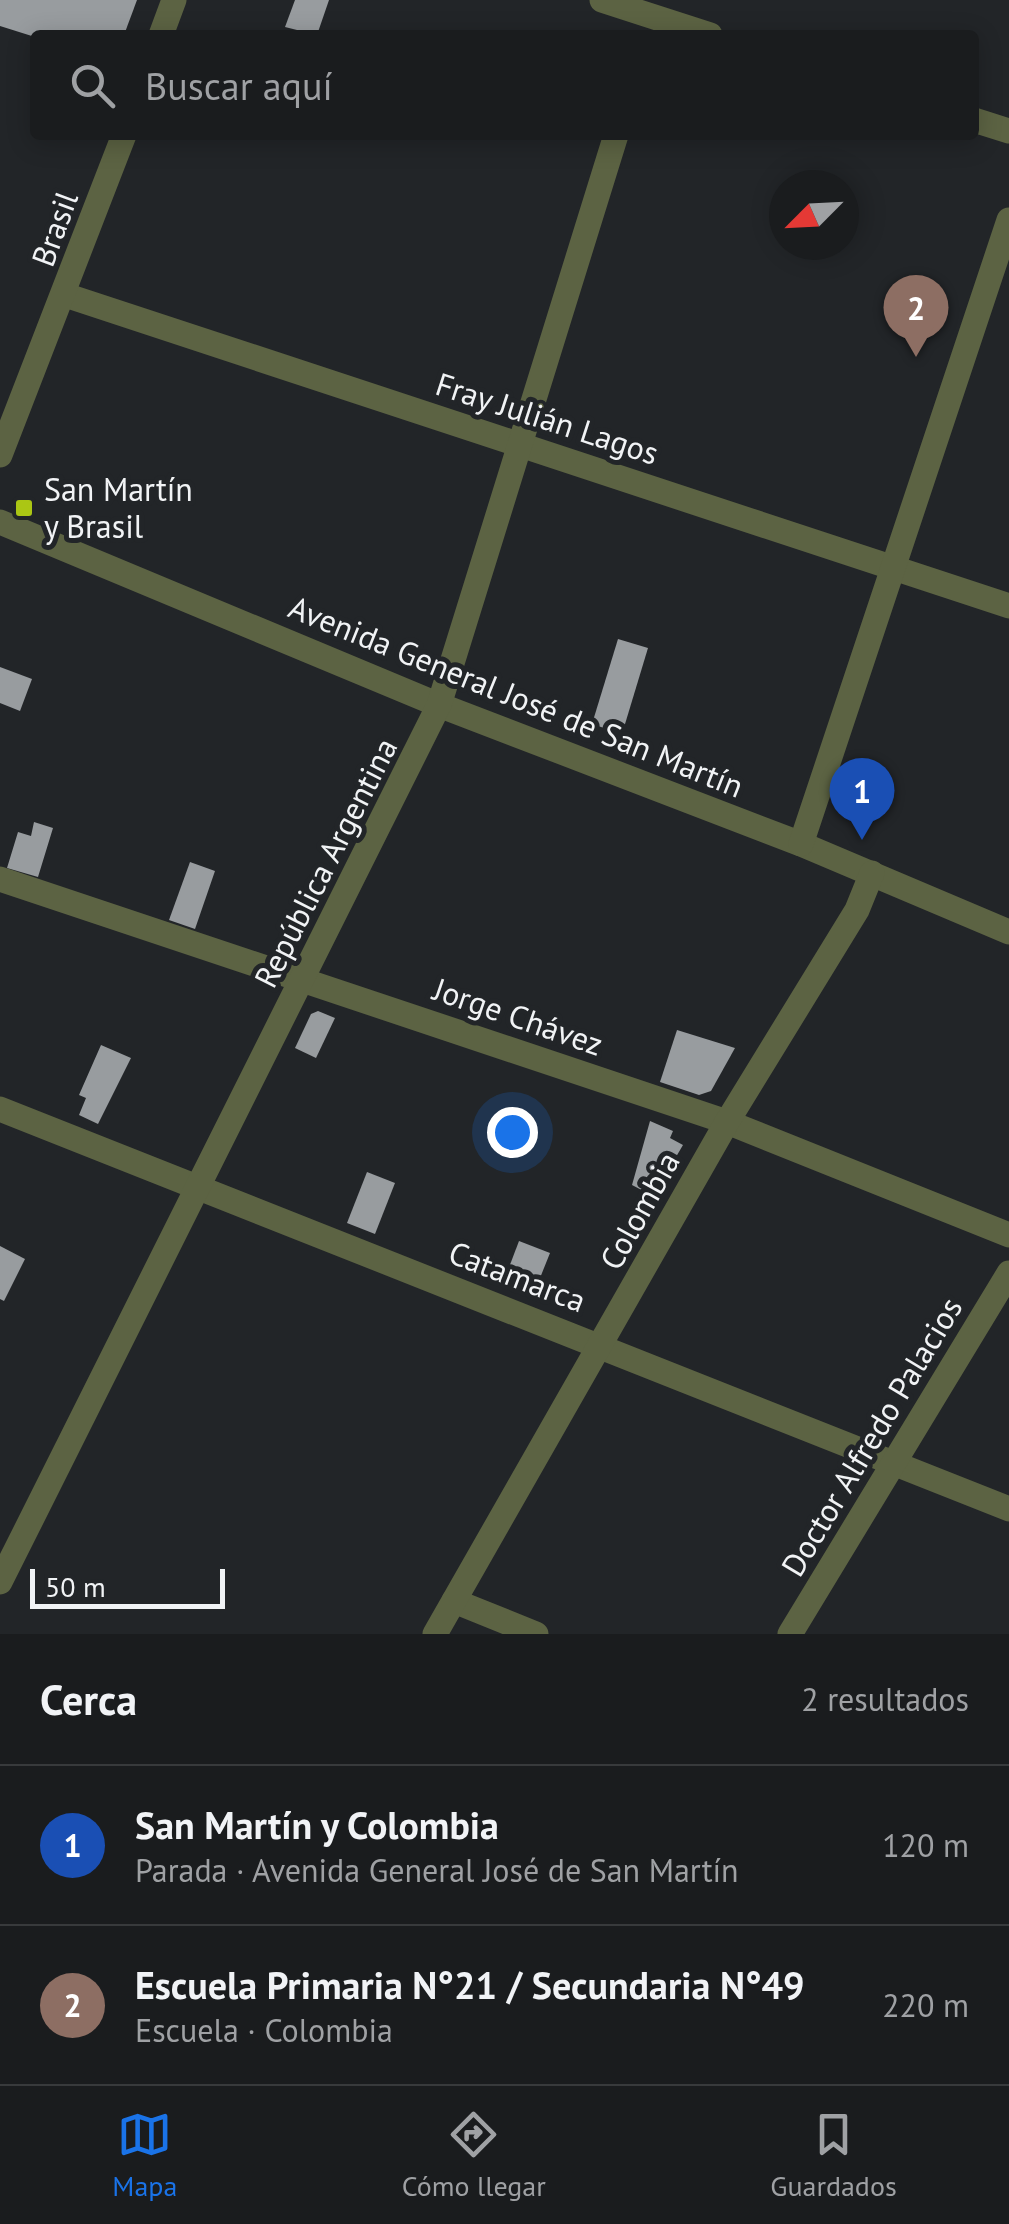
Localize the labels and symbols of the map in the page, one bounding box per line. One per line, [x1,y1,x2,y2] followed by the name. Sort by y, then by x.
[769,170,859,260] north arrow
[21,185,87,272] street label: Brasil
[884,274,948,357] pin: 2
[431,362,664,474] street label: Fray Julián Lagos
[44,468,193,547] place label: San Martín y Brasil
[13,497,35,519] marker: San Martín y Brasil
[283,585,750,807] street label: Avenida General José de San Martín
[244,731,406,994] street label: República Argentina
[830,758,894,840] pin: 1
[426,967,608,1065] street label: Jorge Chávez
[487,1107,538,1158] your location
[590,1144,689,1277] street label: Colombia
[443,1231,592,1321] street label: Catamarca
[771,1289,971,1584] street label: Doctor Alfredo Palacios
[30,1564,225,1608] scale bar

